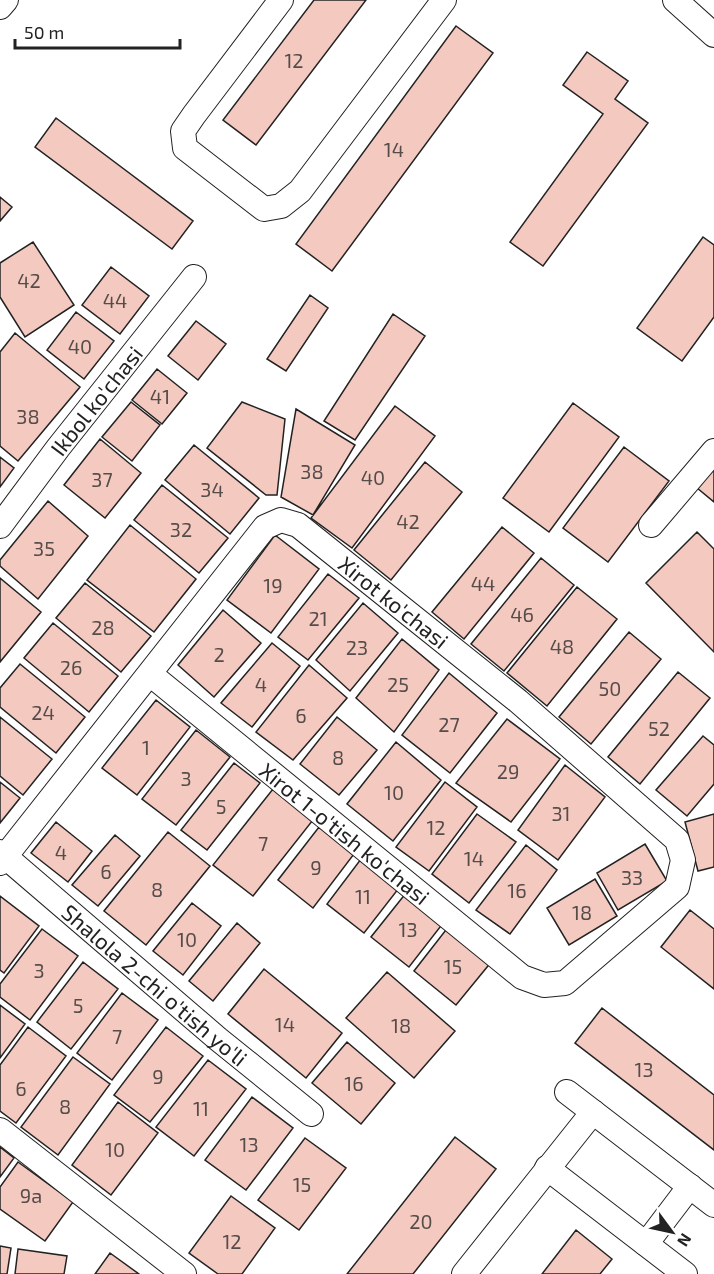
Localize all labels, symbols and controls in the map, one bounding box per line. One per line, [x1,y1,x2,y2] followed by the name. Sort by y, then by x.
[15,12,180,50] scale bar
[24,21,64,43] text: 50 m
[284,48,304,72] house number: 12
[384,137,404,161] house number: 14
[17,268,41,292] house number: 42
[103,288,127,312] house number: 44
[68,334,92,358] house number: 40
[44,341,147,460] street label: Ikbol ko'chasi
[150,384,170,408] house number: 41
[16,404,40,428] house number: 38
[300,459,324,483] house number: 38
[361,465,385,489] house number: 40
[91,467,113,491] house number: 37
[200,477,224,501] house number: 34
[396,509,420,533] house number: 42
[170,517,192,541] house number: 32
[33,536,55,560] house number: 35
[334,550,454,653] street label: Xirot ko'chasi
[471,571,495,595] house number: 44
[263,573,283,597] house number: 19
[510,602,534,626] house number: 46
[308,606,328,630] house number: 21
[91,615,115,639] house number: 28
[550,634,574,658] house number: 48
[346,635,368,659] house number: 23
[213,642,225,666] house number: 2
[60,655,82,679] house number: 26
[255,672,267,696] house number: 4
[387,672,409,696] house number: 25
[599,676,621,700] house number: 50
[31,700,55,724] house number: 24
[295,703,307,727] house number: 6
[438,712,460,736] house number: 27
[648,716,670,740] house number: 52
[142,735,150,759] house number: 1
[332,745,344,769] house number: 8
[255,757,435,909] street label: Xirot 1-o'tish ko'chasi
[497,759,519,783] house number: 29
[180,766,192,790] house number: 3
[384,780,404,804] house number: 10
[216,794,226,818] house number: 5
[551,801,571,825] house number: 31
[426,815,446,839] house number: 12
[258,831,268,855] house number: 7
[55,840,67,864] house number: 4
[464,846,484,870] house number: 14
[310,855,322,879] house number: 9
[100,859,112,883] house number: 6
[621,865,643,889] house number: 33
[151,877,163,901] house number: 8
[507,878,527,902] house number: 16
[355,884,371,908] house number: 11
[57,898,253,1071] street label: Shalola 2-chi o'tish yo'li
[572,900,592,924] house number: 18
[398,917,418,941] house number: 13
[177,927,197,951] house number: 10
[444,954,462,978] house number: 15
[33,958,45,982] house number: 3
[73,993,83,1017] house number: 5
[275,1012,295,1036] house number: 14
[391,1013,411,1037] house number: 18
[112,1024,122,1048] house number: 7
[634,1057,654,1081] house number: 13
[152,1064,164,1088] house number: 9
[344,1071,364,1095] house number: 16
[15,1076,27,1100] house number: 6
[59,1094,71,1118] house number: 8
[193,1096,209,1120] house number: 11
[239,1132,259,1156] house number: 13
[105,1137,125,1161] house number: 10
[293,1172,311,1196] house number: 15
[20,1183,42,1207] house number: 9a
[642,1202,702,1262] north arrow
[409,1209,433,1233] house number: 20
[222,1229,242,1253] house number: 12
[674,1230,696,1250] text: N

